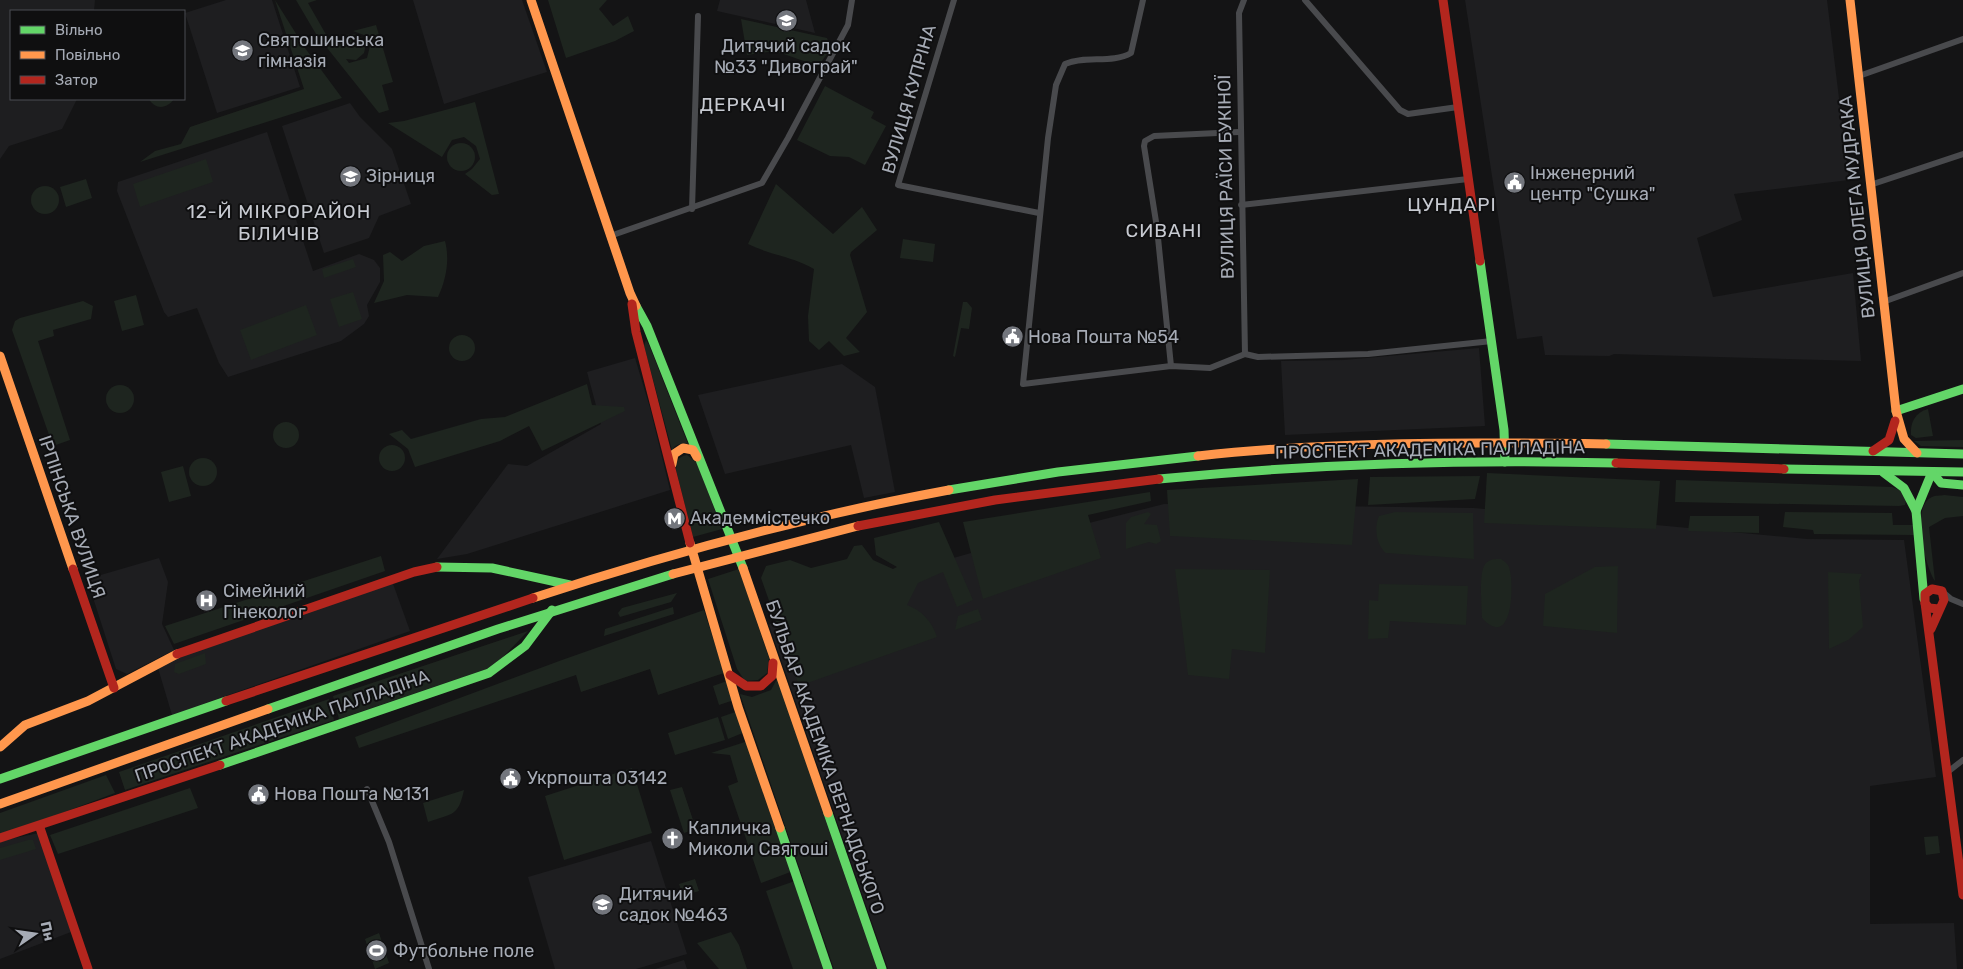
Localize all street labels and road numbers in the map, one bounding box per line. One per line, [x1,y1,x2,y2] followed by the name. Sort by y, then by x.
[877,22,941,176] street label: ВУЛИЦЯ КУПРІНА
[1213,75,1239,279] street label: ВУЛИЦЯ РАЇСИ БУКІНОЇ
[1834,94,1880,320] street label: ВУЛИЦЯ ОЛЕГА МУДРАКА
[34,433,110,601] street label: ІРПІНСЬКА ВУЛИЦЯ
[1275,436,1585,464] street label: ПРОСПЕКТ АКАДЕМІКА ПАЛЛАДІНА
[761,597,889,917] street label: БУЛЬВАР АКАДЕМІКА ВЕРНАДСЬКОГО
[132,665,432,787] street label: ПРОСПЕКТ АКАДЕМІКА ПАЛЛАДІНА

